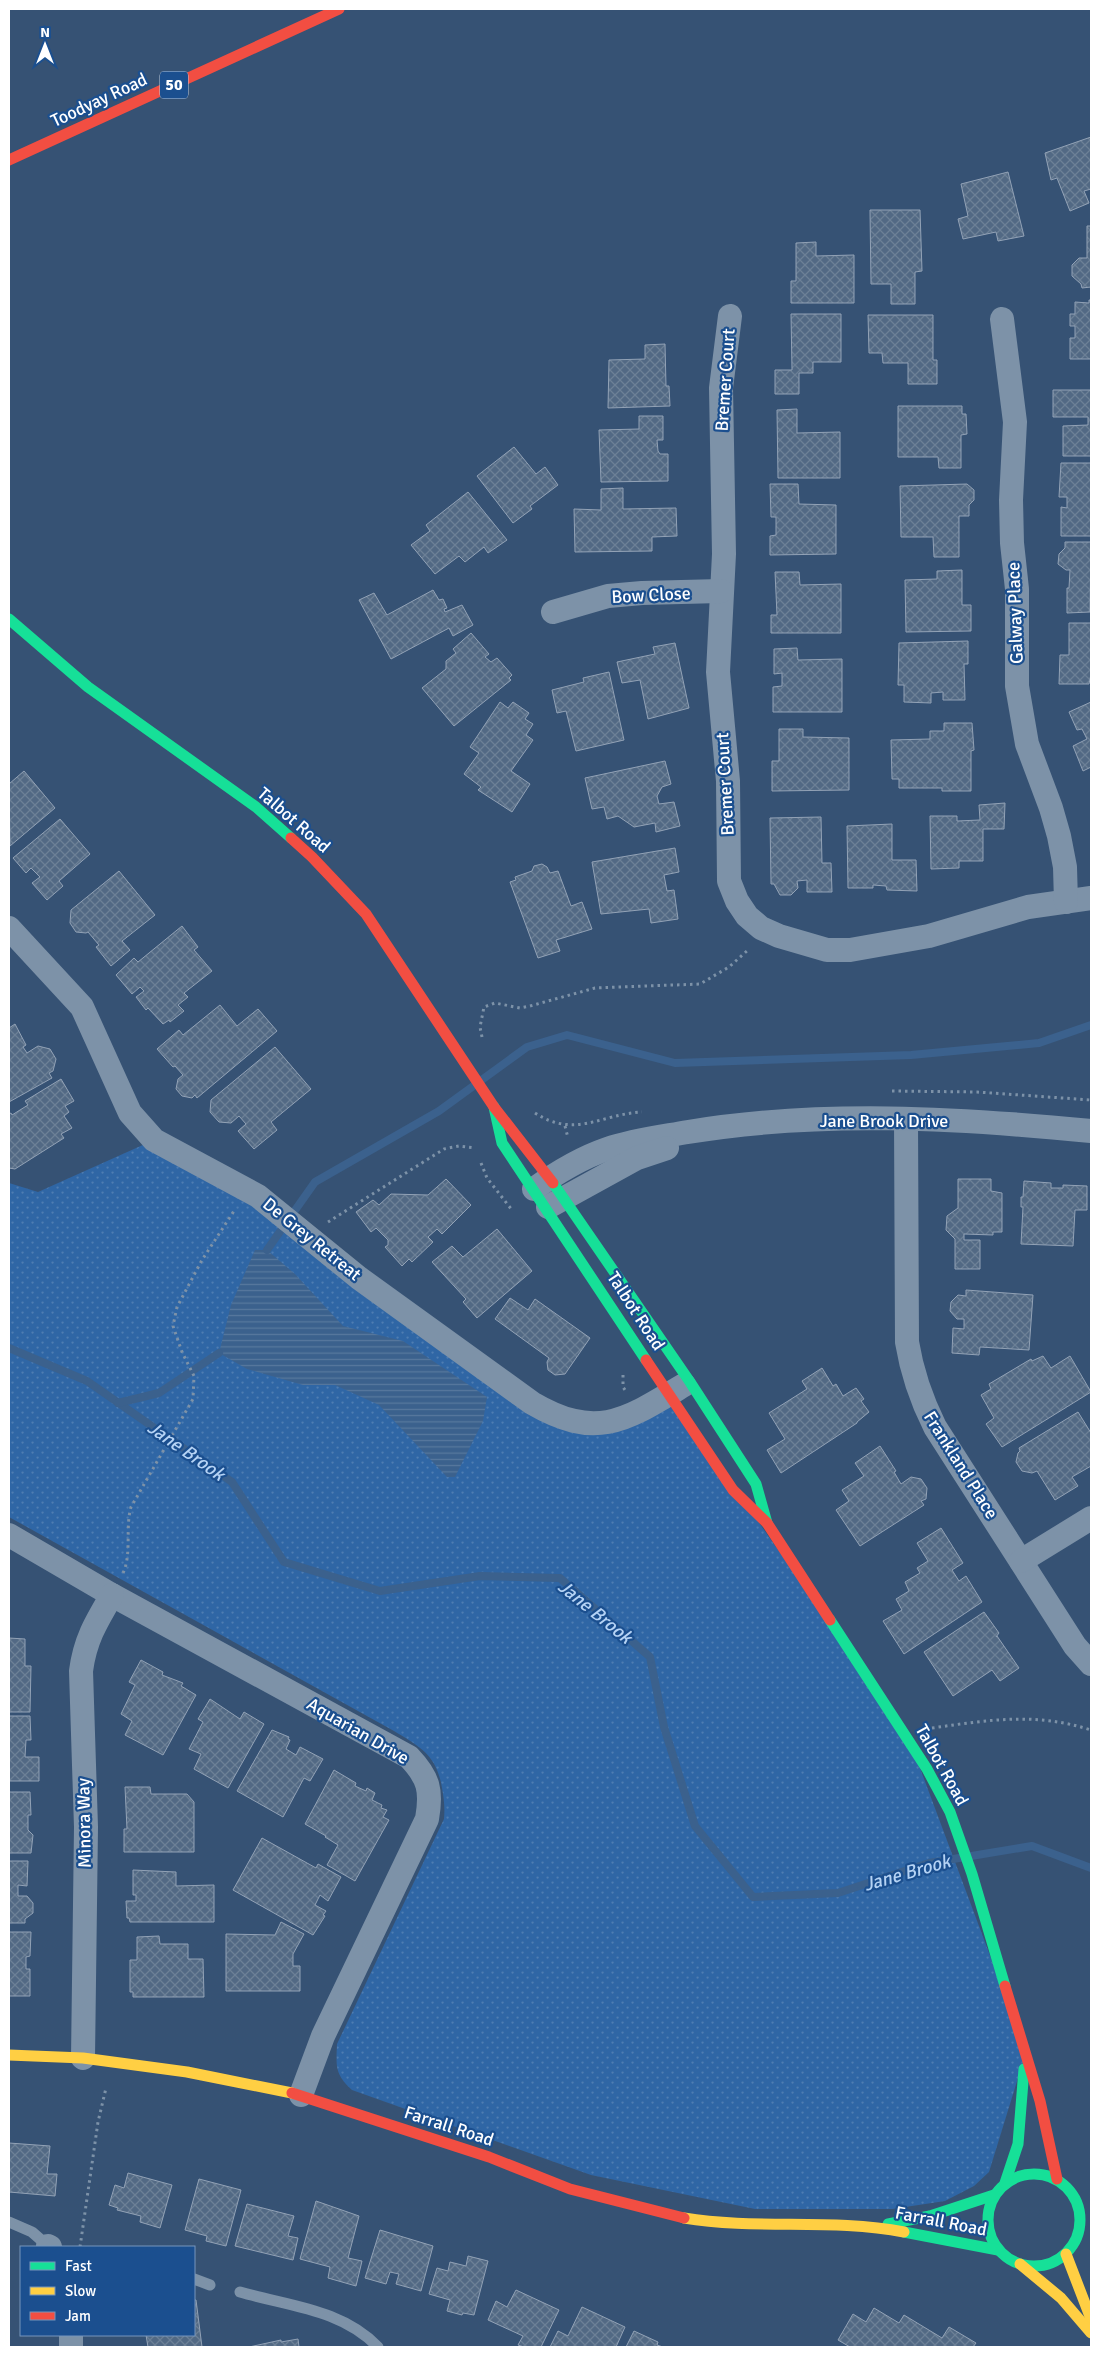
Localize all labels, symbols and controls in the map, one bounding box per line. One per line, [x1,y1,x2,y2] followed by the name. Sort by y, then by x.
[20,20,70,70] north arrow
[40,24,50,41] text: N
[47,68,151,132] street label: Toodyay Road
[160,72,188,98] road number: 50
[710,328,740,432] street label: Bremer Court
[1002,562,1028,664] street label: Galway Place
[611,582,691,608] street label: Bow Close
[711,732,739,836] street label: Bremer Court
[253,782,335,858] street label: Talbot Road
[820,1110,948,1132] street label: Jane Brook Drive
[258,1193,366,1285] street label: De Grey Retreat
[602,1268,670,1354] street label: Talbot Road
[919,1407,1003,1523] street label: Frankland Place
[143,1416,230,1487] water label: Jane Brook
[553,1575,638,1650] water label: Jane Brook
[303,1693,413,1769] street label: Aquarian Drive
[911,1721,973,1809] street label: Talbot Road
[72,1777,96,1868] street label: Minora Way
[861,1849,954,1897] water label: Jane Brook
[401,2101,497,2151] street label: Farrall Road
[893,2201,989,2241] street label: Farrall Road
[20,2246,195,2336] legend
[65,2257,92,2275] text: Fast
[65,2282,96,2300] text: Slow
[65,2307,91,2325] text: Jam

